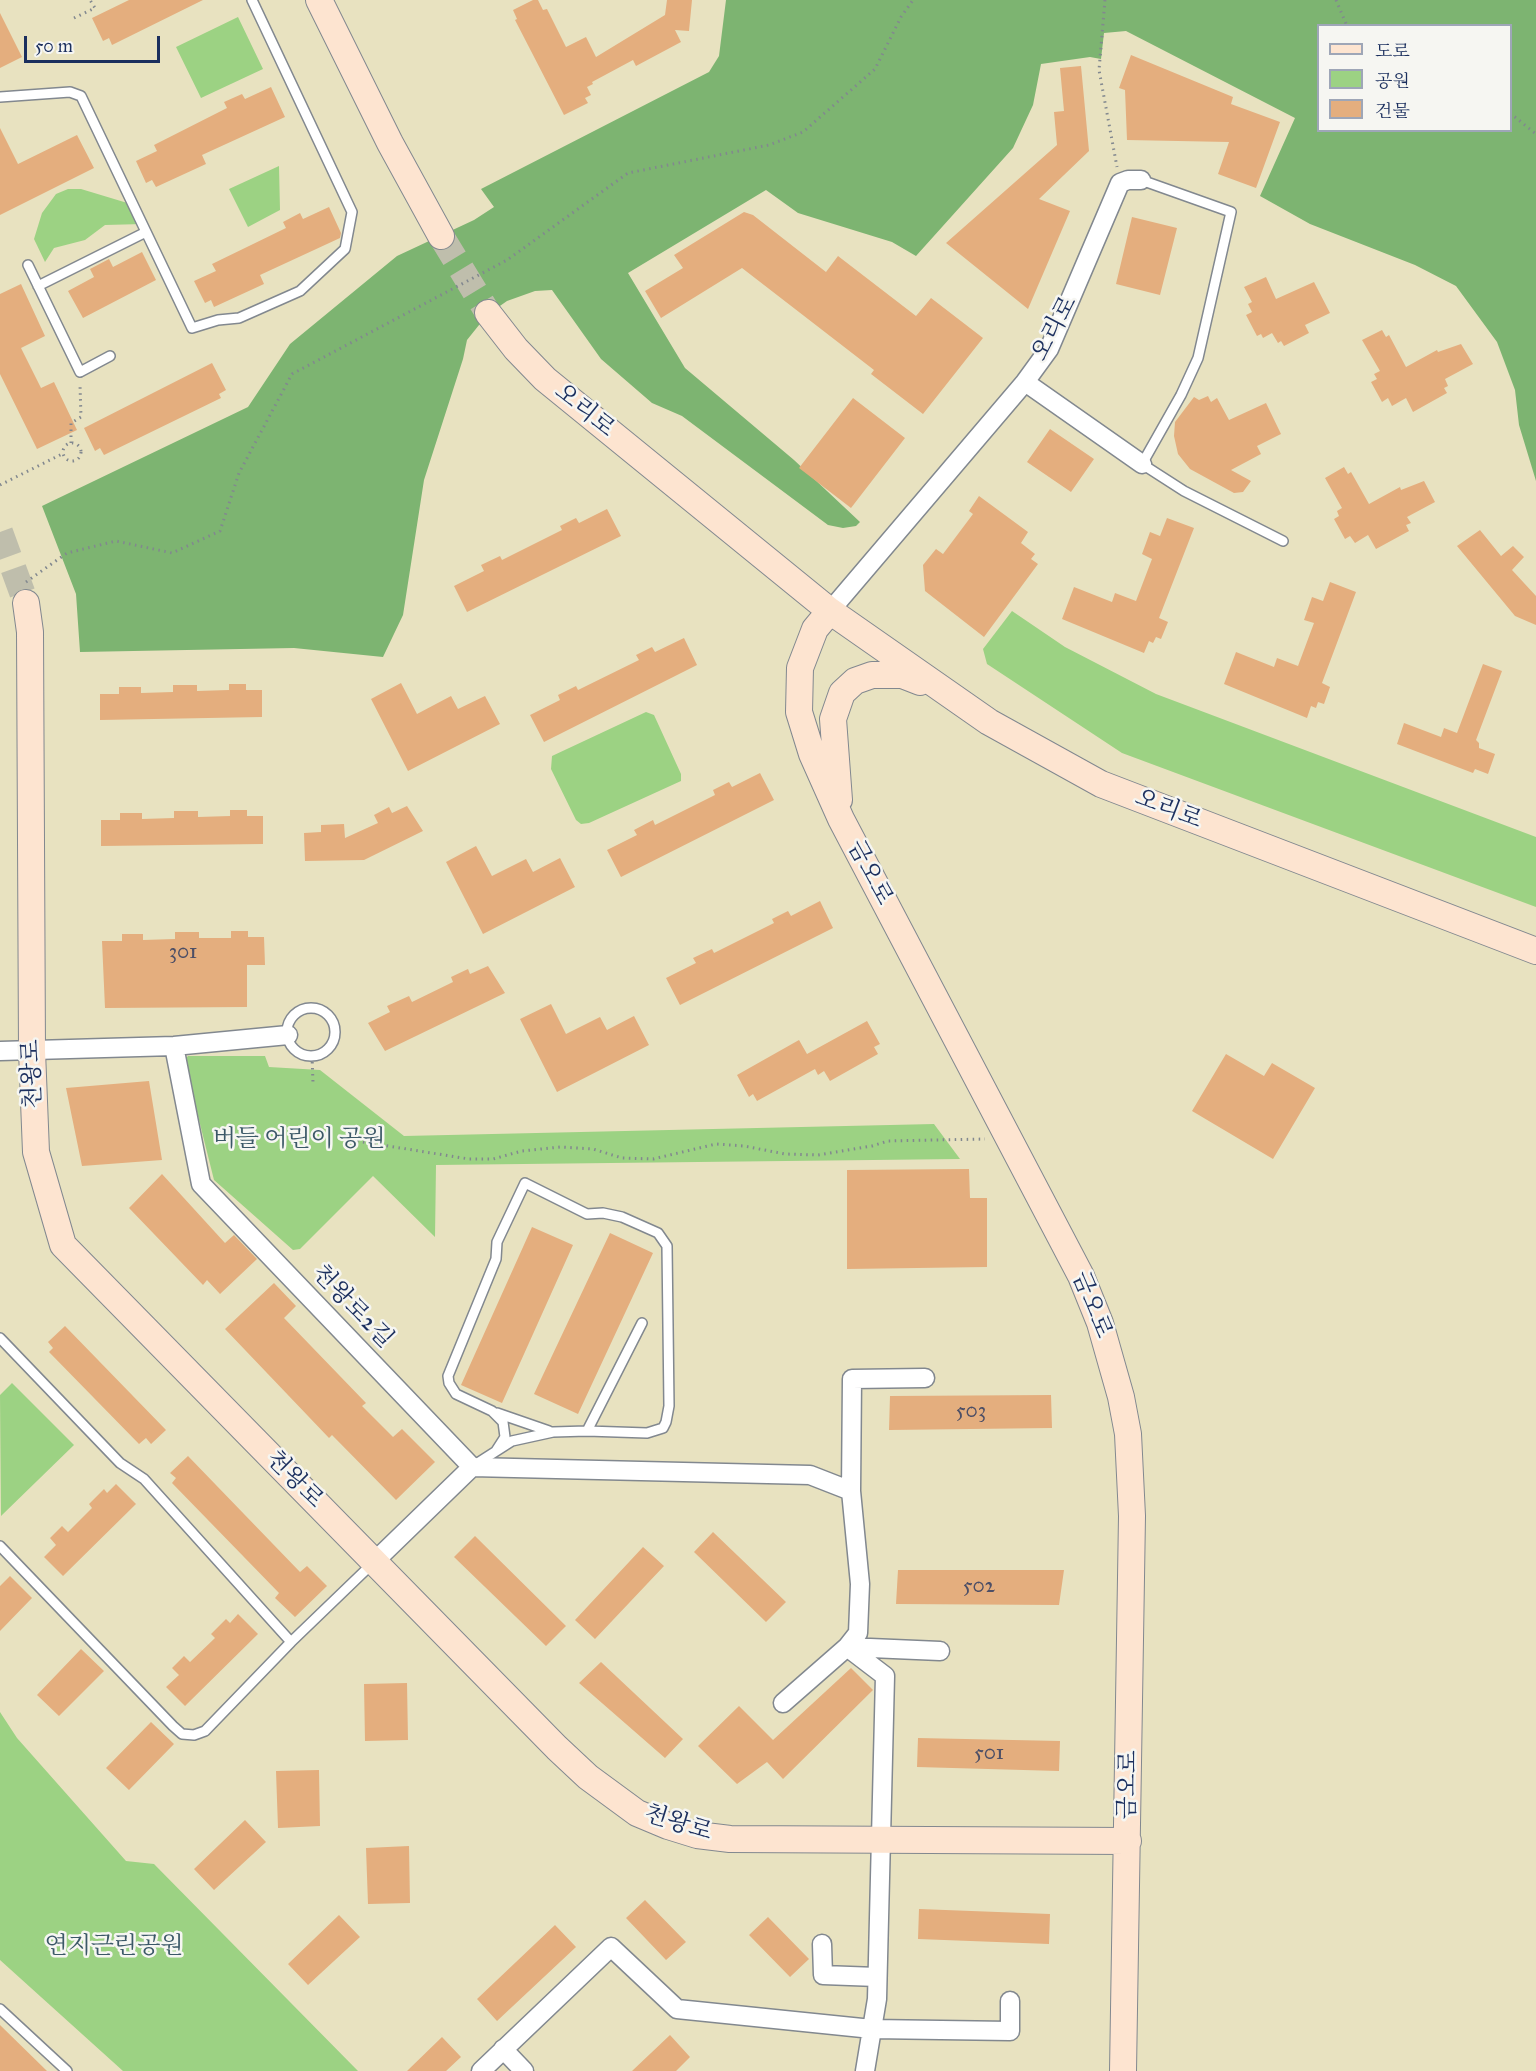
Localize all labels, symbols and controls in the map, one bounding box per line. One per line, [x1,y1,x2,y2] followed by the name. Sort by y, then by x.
[27,24,164,62] scale bar
[1317,24,1512,132] legend
[35,35,73,57] text: 50 m
[1375,40,1410,62] text: 도로
[1375,70,1410,92] text: 공원
[1375,100,1410,122] text: 건물
[1026,292,1084,366] street label: 오리로
[548,378,620,444] street label: 오리로
[1130,784,1206,836] street label: 오리로
[840,836,898,910] street label: 금오로
[169,940,197,966] house number: 301
[17,1039,49,1109] street label: 천왕로
[213,1126,385,1154] park label: 버들 어린이 공원
[305,1259,399,1355] street label: 천왕로2길
[1065,1267,1117,1343] street label: 금오로
[956,1399,986,1425] house number: 503
[259,1445,329,1515] street label: 천왕로
[963,1574,995,1600] house number: 502
[974,1741,1004,1767] house number: 501
[1114,1750,1144,1820] street label: 금오로
[641,1800,715,1848] street label: 천왕로
[44,1933,184,1961] park label: 연지근린공원

